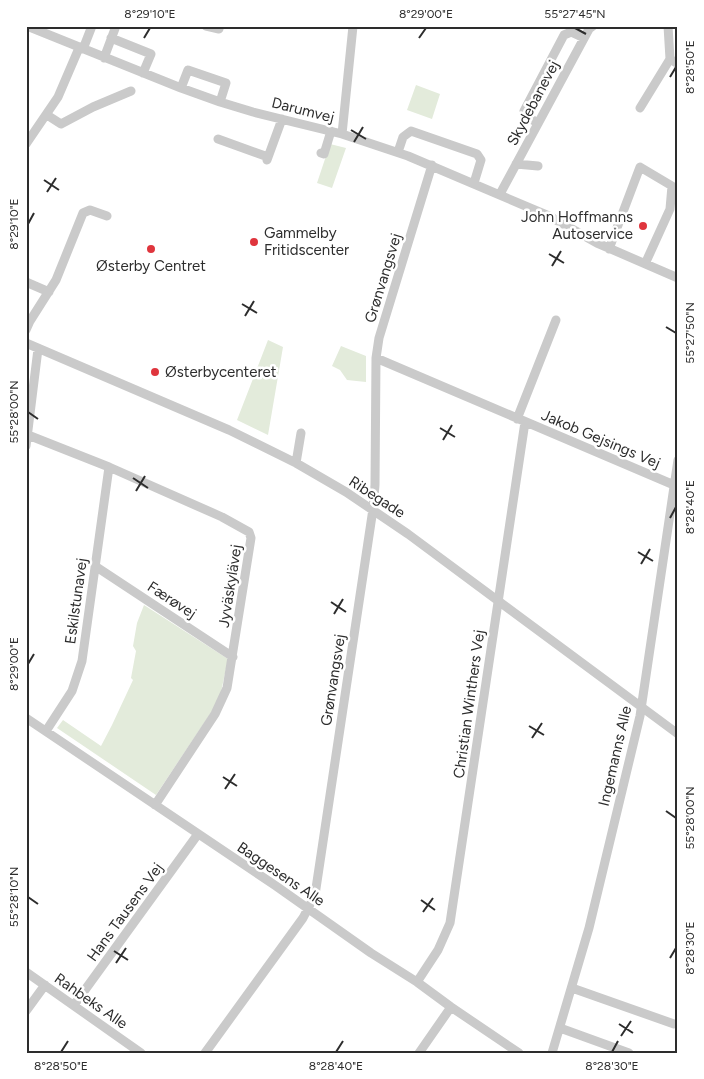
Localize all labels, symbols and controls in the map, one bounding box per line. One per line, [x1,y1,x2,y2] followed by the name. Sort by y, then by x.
[124,7,176,21] text: 8°29'10"E
[399,7,453,21] text: 8°29'00"E
[544,7,606,21] text: 55°27'45"N
[683,40,697,94] text: 8°28'50"E
[503,57,563,149] street label: Skydebanevej
[270,94,336,126] street label: Darumvej
[7,198,21,250] text: 8°29'10"E
[521,208,633,243] place label: John Hoffmanns Autoservice
[637,220,649,232] marker: John Hoffmanns Autoservice
[264,224,349,259] place label: Gammelby Fritidscenter
[361,231,405,325] street label: Grønvangsvej
[248,236,260,248] marker: Gammelby Fritidscenter
[145,243,157,255] marker: Østerby Centret
[96,257,206,275] place label: Østerby Centret
[683,302,697,364] text: 55°27'50"N
[165,363,277,381] place label: Østerbycenteret
[149,366,161,378] marker: Østerbycenteret
[7,380,21,444] text: 55°28'00"N
[539,406,663,472] street label: Jakob Gejsings Vej
[346,472,408,522] street label: Ribegade
[683,480,697,534] text: 8°28'40"E
[215,543,245,629] street label: Jyväskylävej
[61,557,91,645] street label: Eskilstunavej
[144,578,200,622] street label: Færøvej
[450,629,488,779] street label: Christian Winthers Vej
[317,633,349,727] street label: Grønvangsvej
[7,637,21,691] text: 8°29'00"E
[595,704,635,808] street label: Ingemanns Alle
[683,786,697,850] text: 55°28'00"N
[234,838,328,910] street label: Baggesens Alle
[83,859,167,965] street label: Hans Tausens Vej
[7,867,21,927] text: 55°28'10"N
[683,921,697,975] text: 8°28'30"E
[51,969,131,1033] street label: Rahbeks Alle
[34,1059,88,1073] text: 8°28'50"E
[309,1059,363,1073] text: 8°28'40"E
[585,1059,639,1073] text: 8°28'30"E

